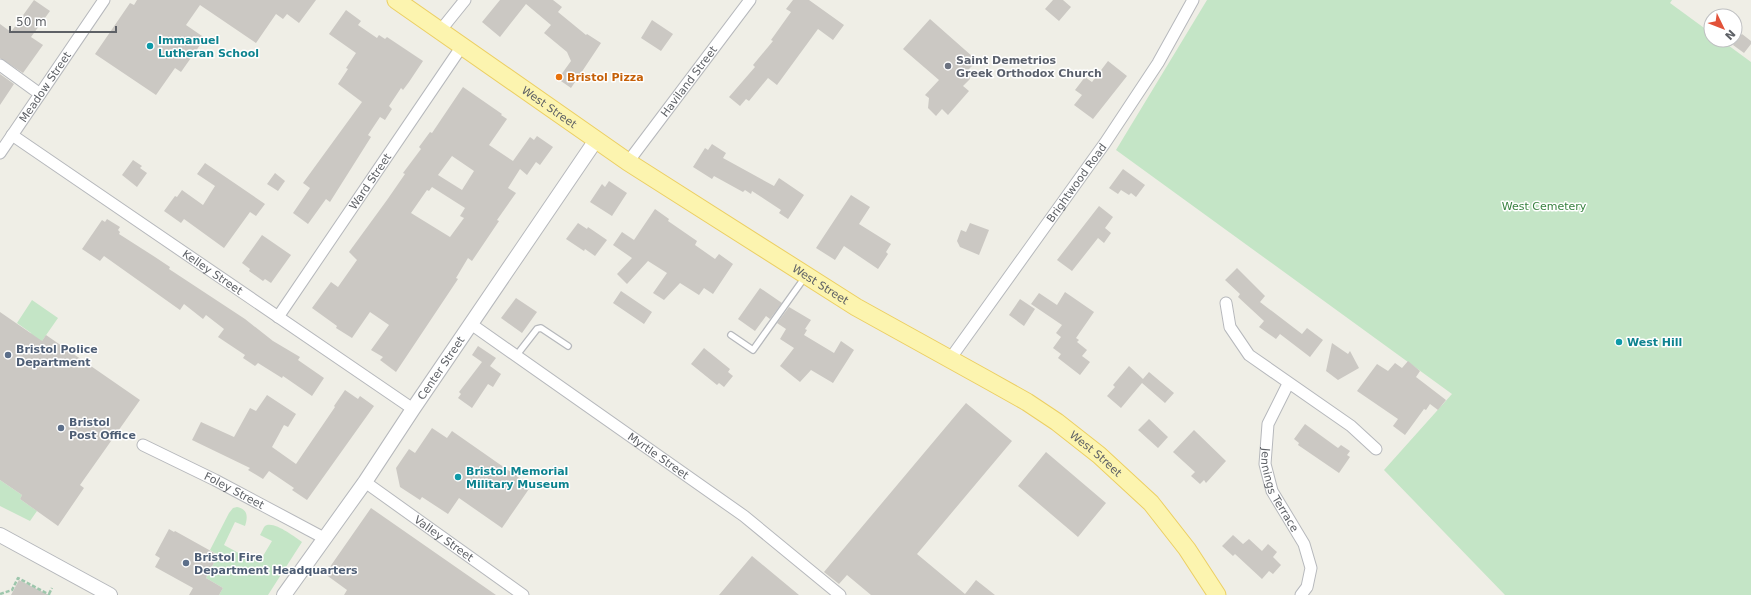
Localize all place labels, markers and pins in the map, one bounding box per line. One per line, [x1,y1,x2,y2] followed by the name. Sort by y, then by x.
[158,34,259,60] place label: Immanuel Lutheran School
[145,41,155,51] marker: Immanuel Lutheran School
[956,54,1102,80] place label: Saint Demetrios Greek Orthodox Church
[943,61,953,71] marker: Saint Demetrios Greek Orthodox Church
[567,71,644,84] place label: Bristol Pizza
[554,72,564,82] marker: Bristol Pizza
[1627,336,1682,349] place label: West Hill
[1614,337,1624,347] marker: West Hill
[16,343,98,369] place label: Bristol Police Department
[3,350,13,360] marker: Bristol Police Department
[69,416,136,442] place label: Bristol Post Office
[56,423,66,433] marker: Bristol Post Office
[466,465,569,491] place label: Bristol Memorial Military Museum
[453,472,463,482] marker: Bristol Memorial Military Museum
[194,551,358,577] place label: Bristol Fire Department Headquarters
[181,558,191,568] marker: Bristol Fire Department Headquarters

